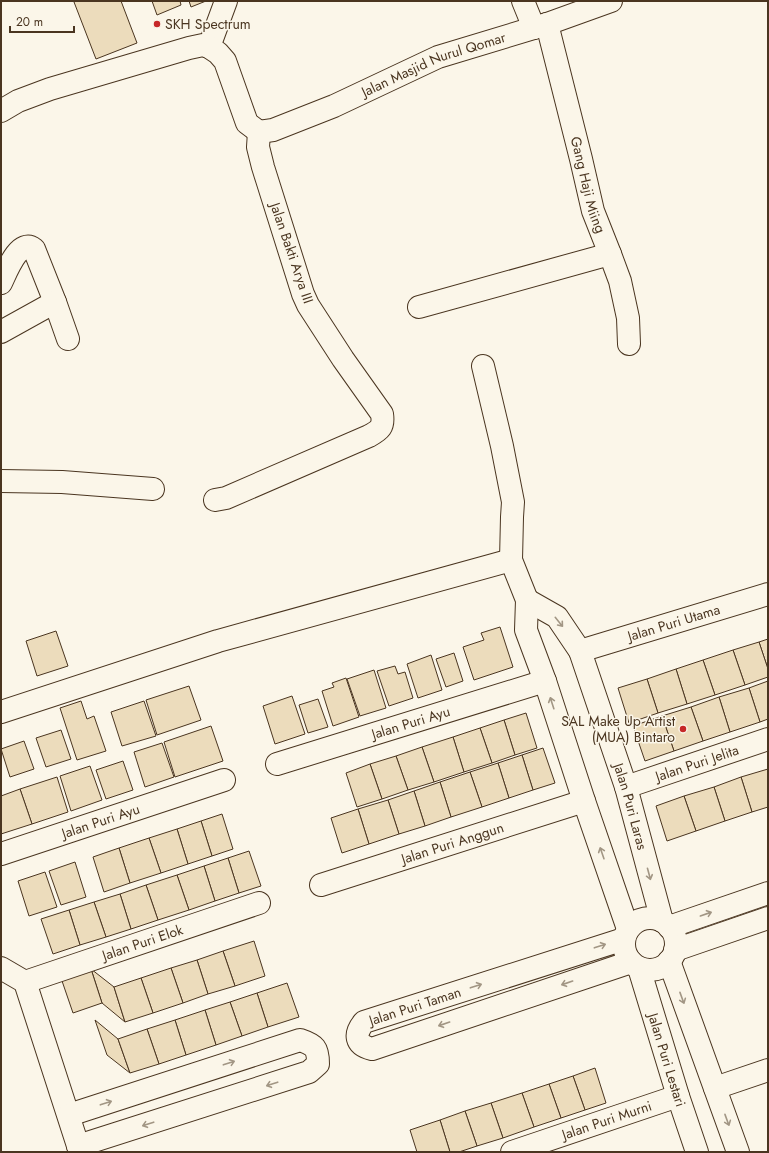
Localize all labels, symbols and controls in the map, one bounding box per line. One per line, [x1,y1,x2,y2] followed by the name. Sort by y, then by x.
[10,8,74,34] scale bar
[16,13,43,31] text: 20 m
[165,14,251,34] place label: SKH Spectrum
[152,19,162,29] marker: SKH Spectrum
[356,27,508,102] street label: Jalan Masjid Nurul Qomar
[566,134,611,236] street label: Gang Haji Miing
[265,198,319,306] street label: Jalan Bakti Arya III
[623,599,722,647] street label: Jalan Puri Utama
[555,616,564,627] one-way arrow
[548,696,555,709] one-way arrow
[367,701,452,745] street label: Jalan Puri Ayu
[561,711,676,747] place label: SAL Make Up Artist (MUA) Bintaro
[678,724,688,734] marker: SAL Make Up Artist (MUA) Bintaro
[651,740,741,787] street label: Jalan Puri Jelita
[608,758,652,852] street label: Jalan Puri Laras
[57,799,142,844] street label: Jalan Puri Ayu
[397,817,506,869] street label: Jalan Puri Anggun
[597,847,605,859] one-way arrow
[646,867,653,880] one-way arrow
[700,910,712,918] one-way arrow
[98,919,186,966] street label: Jalan Puri Elok
[593,942,606,949] one-way arrow
[561,980,574,987] one-way arrow
[364,982,464,1031] street label: Jalan Puri Taman
[470,982,483,989] one-way arrow
[679,991,687,1003] one-way arrow
[643,1009,691,1109] street label: Jalan Puri Lestari
[438,1021,450,1029] one-way arrow
[223,1059,236,1066] one-way arrow
[265,1081,278,1088] one-way arrow
[557,1096,654,1145] street label: Jalan Puri Murni
[99,1099,112,1106] one-way arrow
[723,1114,731,1126] one-way arrow
[142,1120,154,1128] one-way arrow

